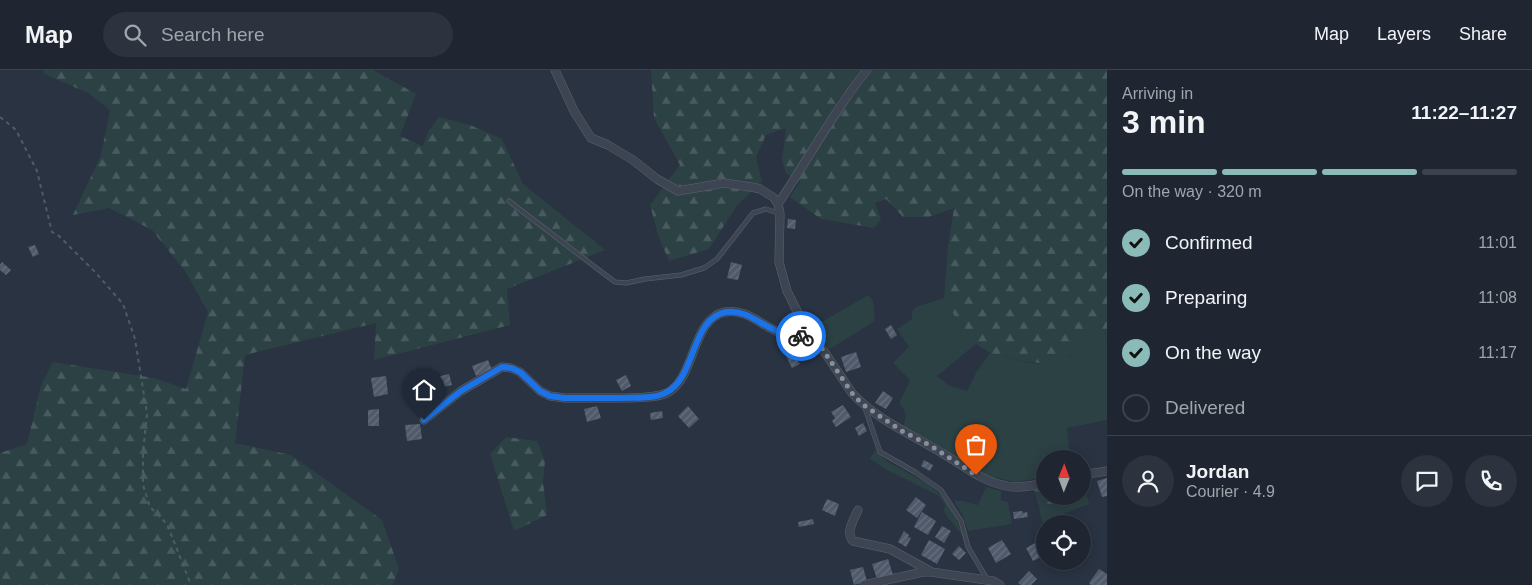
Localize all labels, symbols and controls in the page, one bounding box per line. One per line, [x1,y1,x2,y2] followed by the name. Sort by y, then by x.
[103,12,453,57] search box
[25,21,73,48] text: Map
[121,21,149,49] icon: search
[161,24,265,45] text: Search here
[1314,24,1349,44] text: Map
[1377,24,1431,44] text: Layers
[1459,24,1507,44] text: Share
[1122,85,1193,102] text: Arriving in
[1411,102,1517,123] text: 11:22–11:27
[1122,104,1206,140] text: 3 min
[1122,183,1262,200] text: On the way · 320 m
[1122,229,1150,257] icon: check
[1165,232,1253,253] text: Confirmed
[1478,234,1517,251] text: 11:01
[1122,284,1150,312] icon: check
[1165,287,1247,308] text: Preparing
[1478,289,1517,306] text: 11:08
[776,311,826,361] courier
[787,322,815,350] icon: bike
[1122,339,1150,367] icon: check
[1165,342,1261,363] text: On the way
[1478,344,1517,361] text: 11:17
[403,369,445,420] pin
[410,376,438,404] icon: home
[1165,397,1245,418] text: Delivered
[955,424,997,475] pin
[962,431,990,459] icon: bag
[1036,450,1091,505] north arrow
[1036,450,1091,570] map controls
[1122,455,1174,507] button: person
[1401,455,1453,507] button: chat
[1465,455,1517,507] button: phone
[1186,461,1249,482] text: Jordan
[1186,483,1275,500] text: Courier · 4.9
[1036,515,1091,570] button: locate

